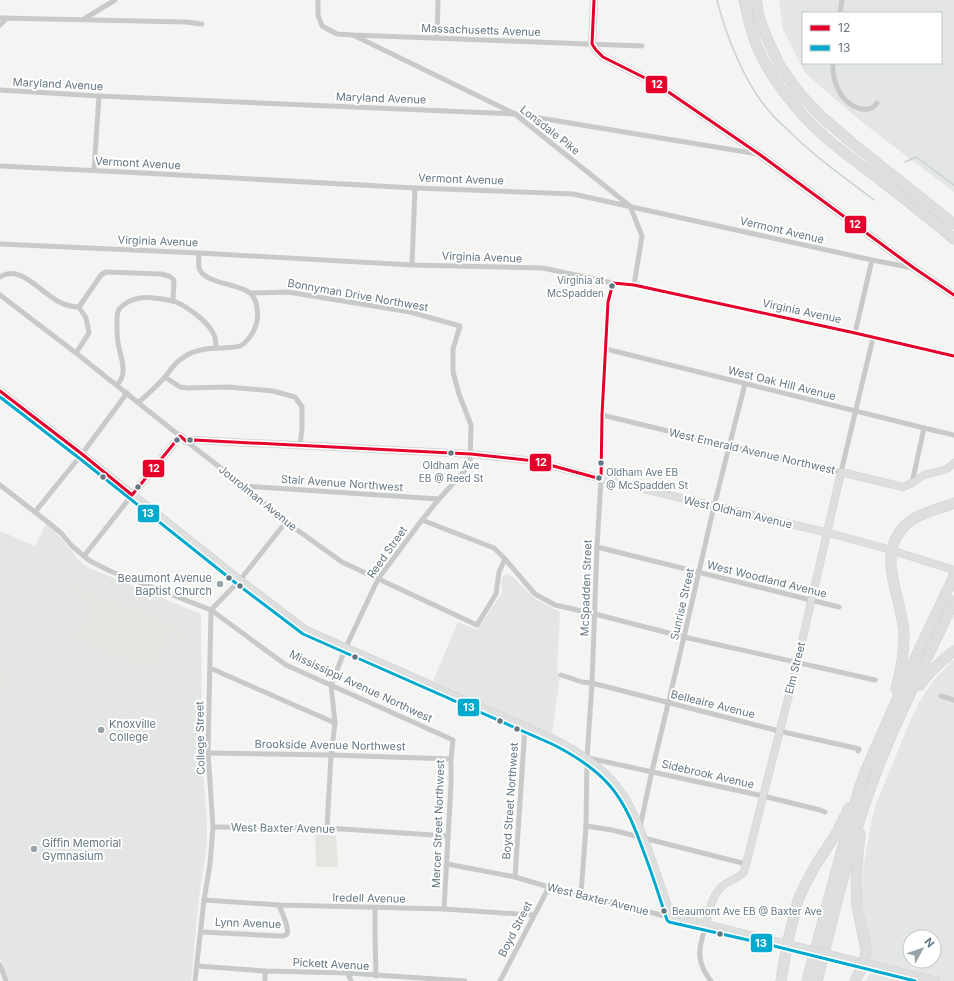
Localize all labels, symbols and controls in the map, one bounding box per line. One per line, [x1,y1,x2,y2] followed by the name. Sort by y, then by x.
[802,12,942,64] legend
[838,20,850,35] text: 12
[421,21,541,39] street label: Massachusetts Avenue
[838,40,850,55] text: 13
[12,75,104,93] street label: Maryland Avenue
[645,75,668,94] line badge: 12
[651,77,663,91] text: 12
[336,89,426,107] street label: Maryland Avenue
[517,102,583,158] street label: Lonsdale Pike
[95,154,181,172] street label: Vermont Avenue
[418,171,504,187] street label: Vermont Avenue
[739,214,825,246] street label: Vermont Avenue
[844,215,867,234] line badge: 12
[849,217,861,231] text: 12
[117,233,199,249] street label: Virginia Avenue
[441,249,523,265] street label: Virginia Avenue
[547,274,605,299] place label: Virginia at McSpadden
[287,276,430,314] street label: Bonnyman Drive Northwest
[607,281,617,291] marker: Virginia at McSpadden
[761,296,843,326] street label: Virginia Avenue
[727,363,837,403] street label: West Oak Hill Avenue
[667,425,837,477] street label: West Emerald Avenue Northwest
[172,435,182,445] unlabelled marker
[185,435,195,445] unlabelled marker
[446,448,456,458] marker: Oldham Ave EB @ Reed St
[529,453,552,472] line badge: 12
[535,455,547,469] text: 12
[596,458,606,468] unlabelled marker
[142,459,165,478] line badge: 12
[419,459,484,484] place label: Oldham Ave EB @ Reed St
[148,461,160,475] text: 12
[216,462,300,534] street label: Jourolman Avenue
[606,466,689,491] place label: Oldham Ave EB @ McSpadden St
[98,472,108,482] unlabelled marker
[280,472,404,494] street label: Stair Avenue Northwest
[594,473,604,483] marker: Oldham Ave EB @ McSpadden St
[133,482,143,492] unlabelled marker
[682,493,794,531] street label: West Oldham Avenue
[137,504,160,523] line badge: 13
[142,506,154,520] text: 13
[364,523,410,581] street label: Reed Street
[577,539,595,637] street label: McSpadden Street
[706,557,828,601] street label: West Woodland Avenue
[667,566,697,641] street label: Sunrise Street
[118,571,212,598] place label: Beaumont Avenue Baptist Church
[224,573,234,583] unlabelled marker
[215,579,225,589] marker: Beaumont Avenue Baptist Church
[235,581,245,591] unlabelled marker
[782,640,808,695] street label: Elm Street
[287,647,435,725] street label: Mississippi Avenue Northwest
[350,652,360,662] unlabelled marker
[669,687,757,721] street label: Belleaire Avenue
[457,698,480,717] line badge: 13
[463,700,475,714] text: 13
[192,701,208,775] street label: College Street
[495,716,505,726] unlabelled marker
[109,717,156,744] place label: Knoxville College
[512,724,522,734] unlabelled marker
[96,725,106,735] marker: Knoxville College
[255,737,406,753] street label: Brookside Avenue Northwest
[499,742,521,860] street label: Boyd Street Northwest
[660,757,756,791] street label: Sidebrook Avenue
[429,759,447,888] street label: Mercer Street Northwest
[231,820,335,836] street label: West Baxter Avenue
[42,836,121,863] place label: Giffin Memorial Gymnasium
[29,844,39,854] marker: Giffin Memorial Gymnasium
[546,880,650,918] street label: West Baxter Avenue
[332,890,406,906] street label: Iredell Avenue
[495,899,535,959] street label: Boyd Street
[672,905,822,917] place label: Beaumont Ave EB @ Baxter Ave
[659,906,669,916] marker: Beaumont Ave EB @ Baxter Ave
[215,915,281,931] street label: Lynn Avenue
[715,929,725,939] unlabelled marker
[902,929,942,969] north arrow
[750,933,773,953] line badge: 13
[922,935,938,950] text: N
[755,936,767,950] text: 13
[292,955,370,973] street label: Pickett Avenue

